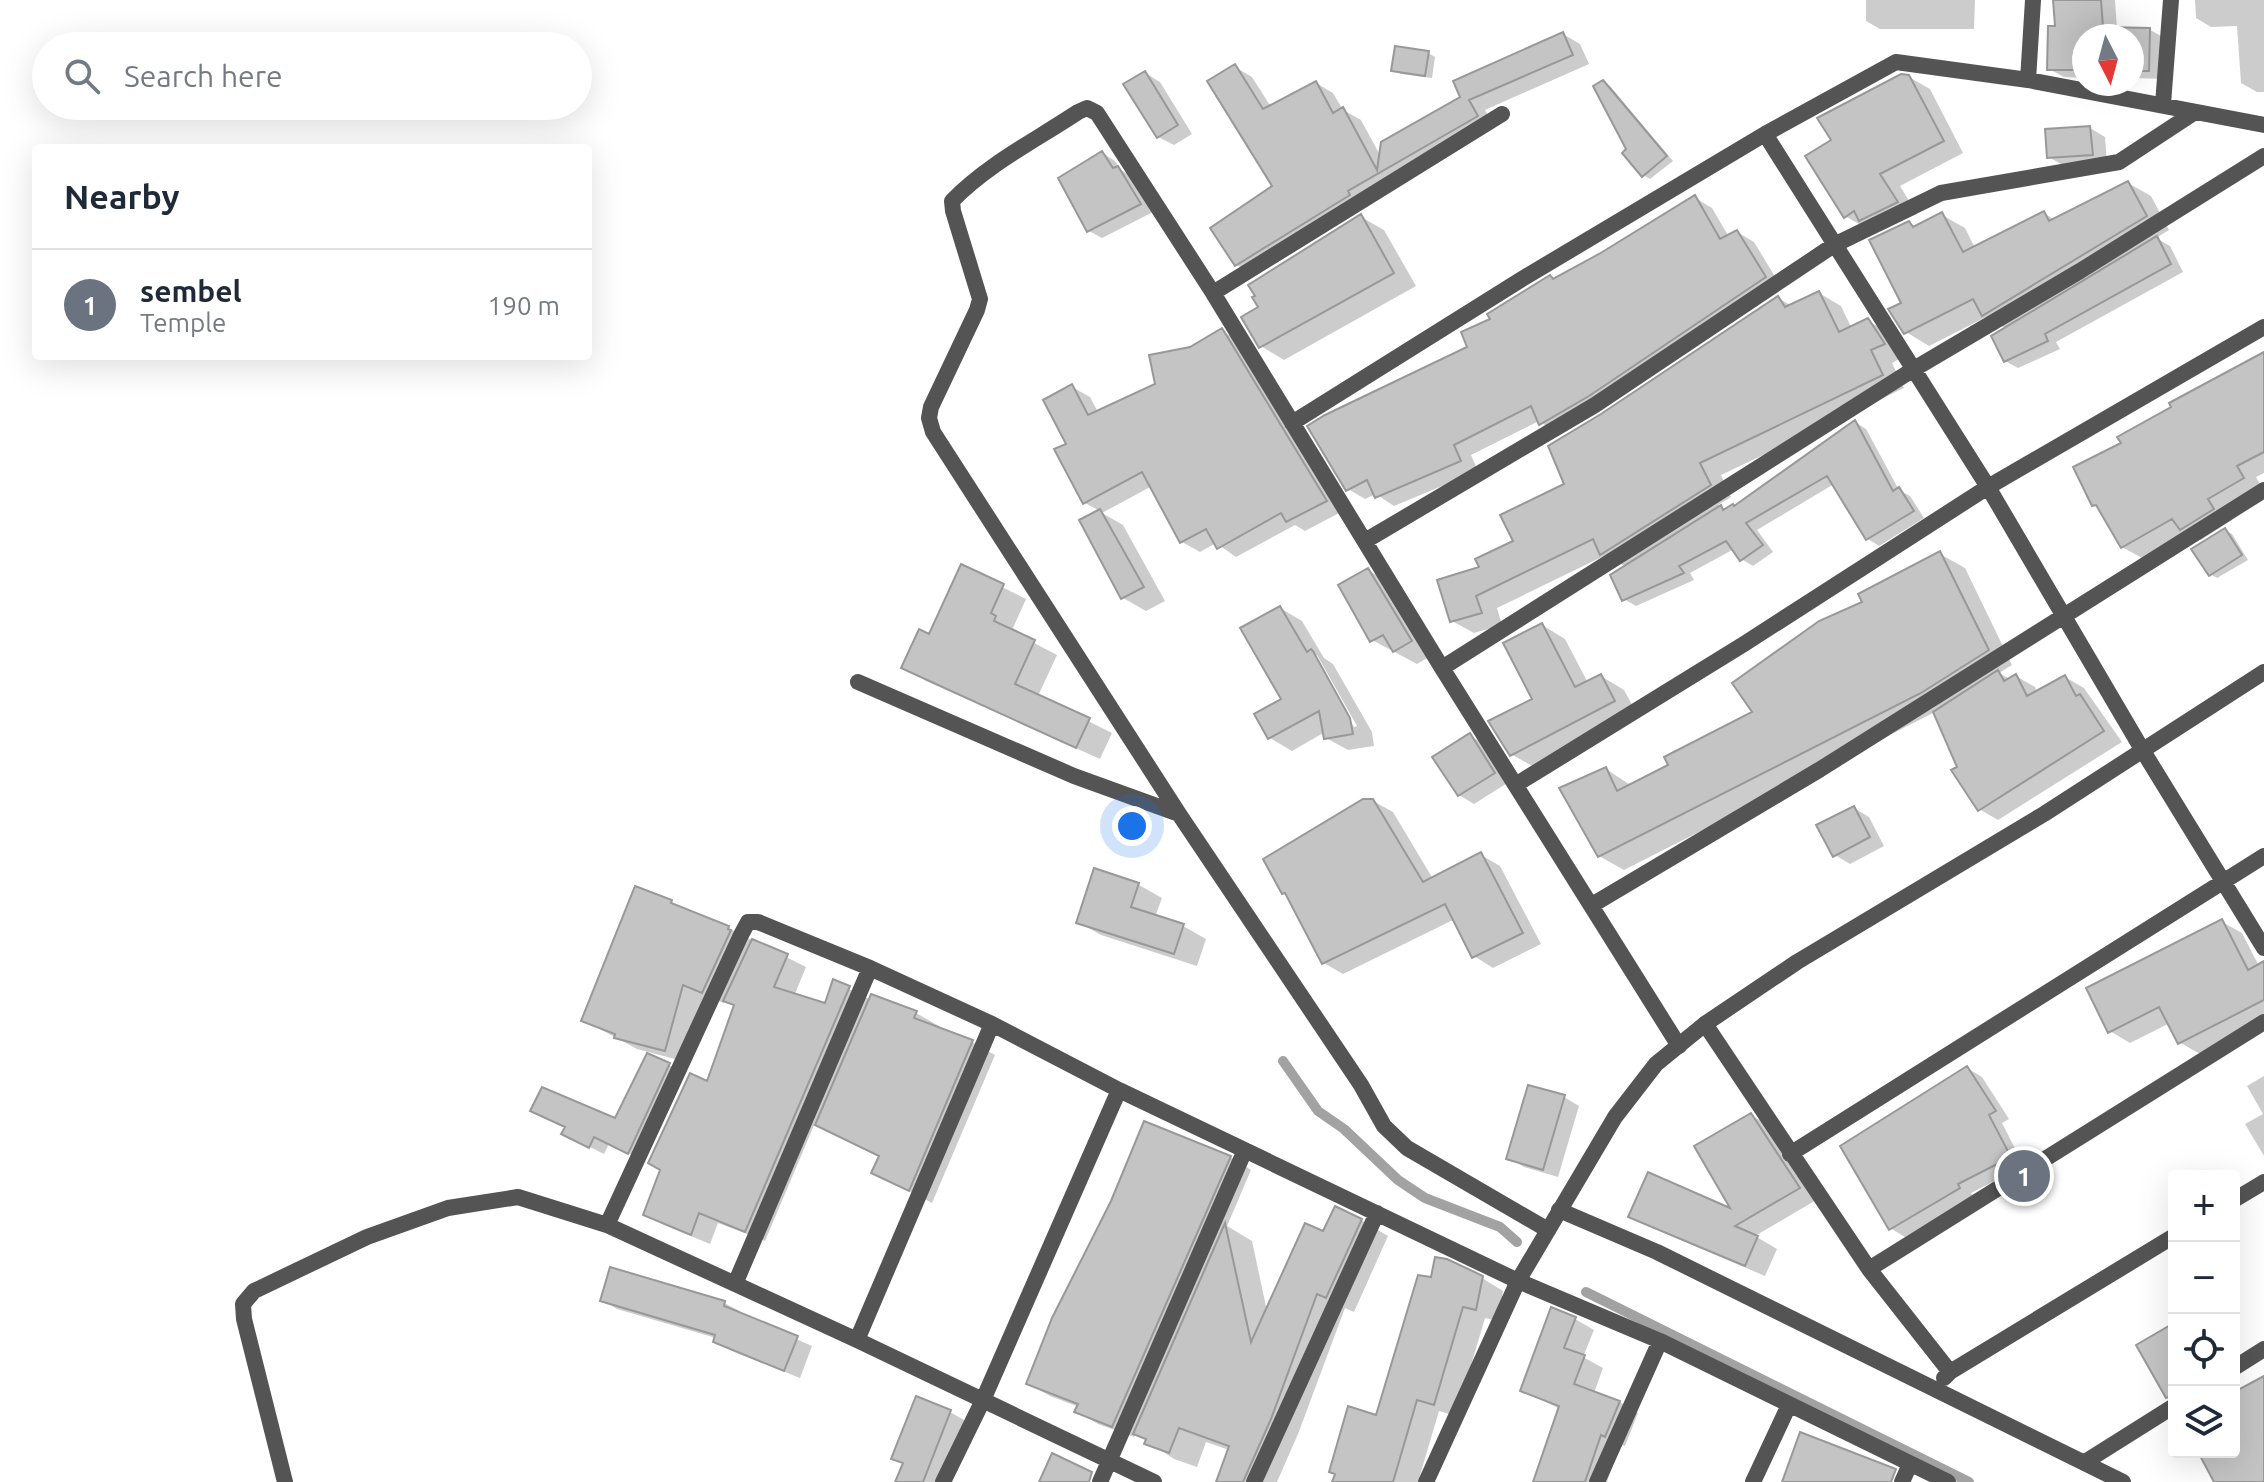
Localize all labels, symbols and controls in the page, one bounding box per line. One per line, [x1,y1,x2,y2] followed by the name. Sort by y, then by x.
[2072,24,2144,96] north arrow
[32,32,592,120] search box
[60,54,104,98] icon: search
[124,59,283,93] text: Search here
[64,177,179,215] text: Nearby
[140,274,242,308] text: sembel
[83,291,97,320] text: 1
[488,291,560,320] text: 190 m
[140,308,226,337] text: Temple
[1112,806,1152,846] your location
[1998,1146,2050,1206] pin: 1
[2168,1170,2240,1458] map controls
[2168,1170,2240,1242] button: +
[2168,1242,2240,1314] button: −
[2168,1314,2240,1386] button: locate
[2168,1386,2240,1458] button: layers

